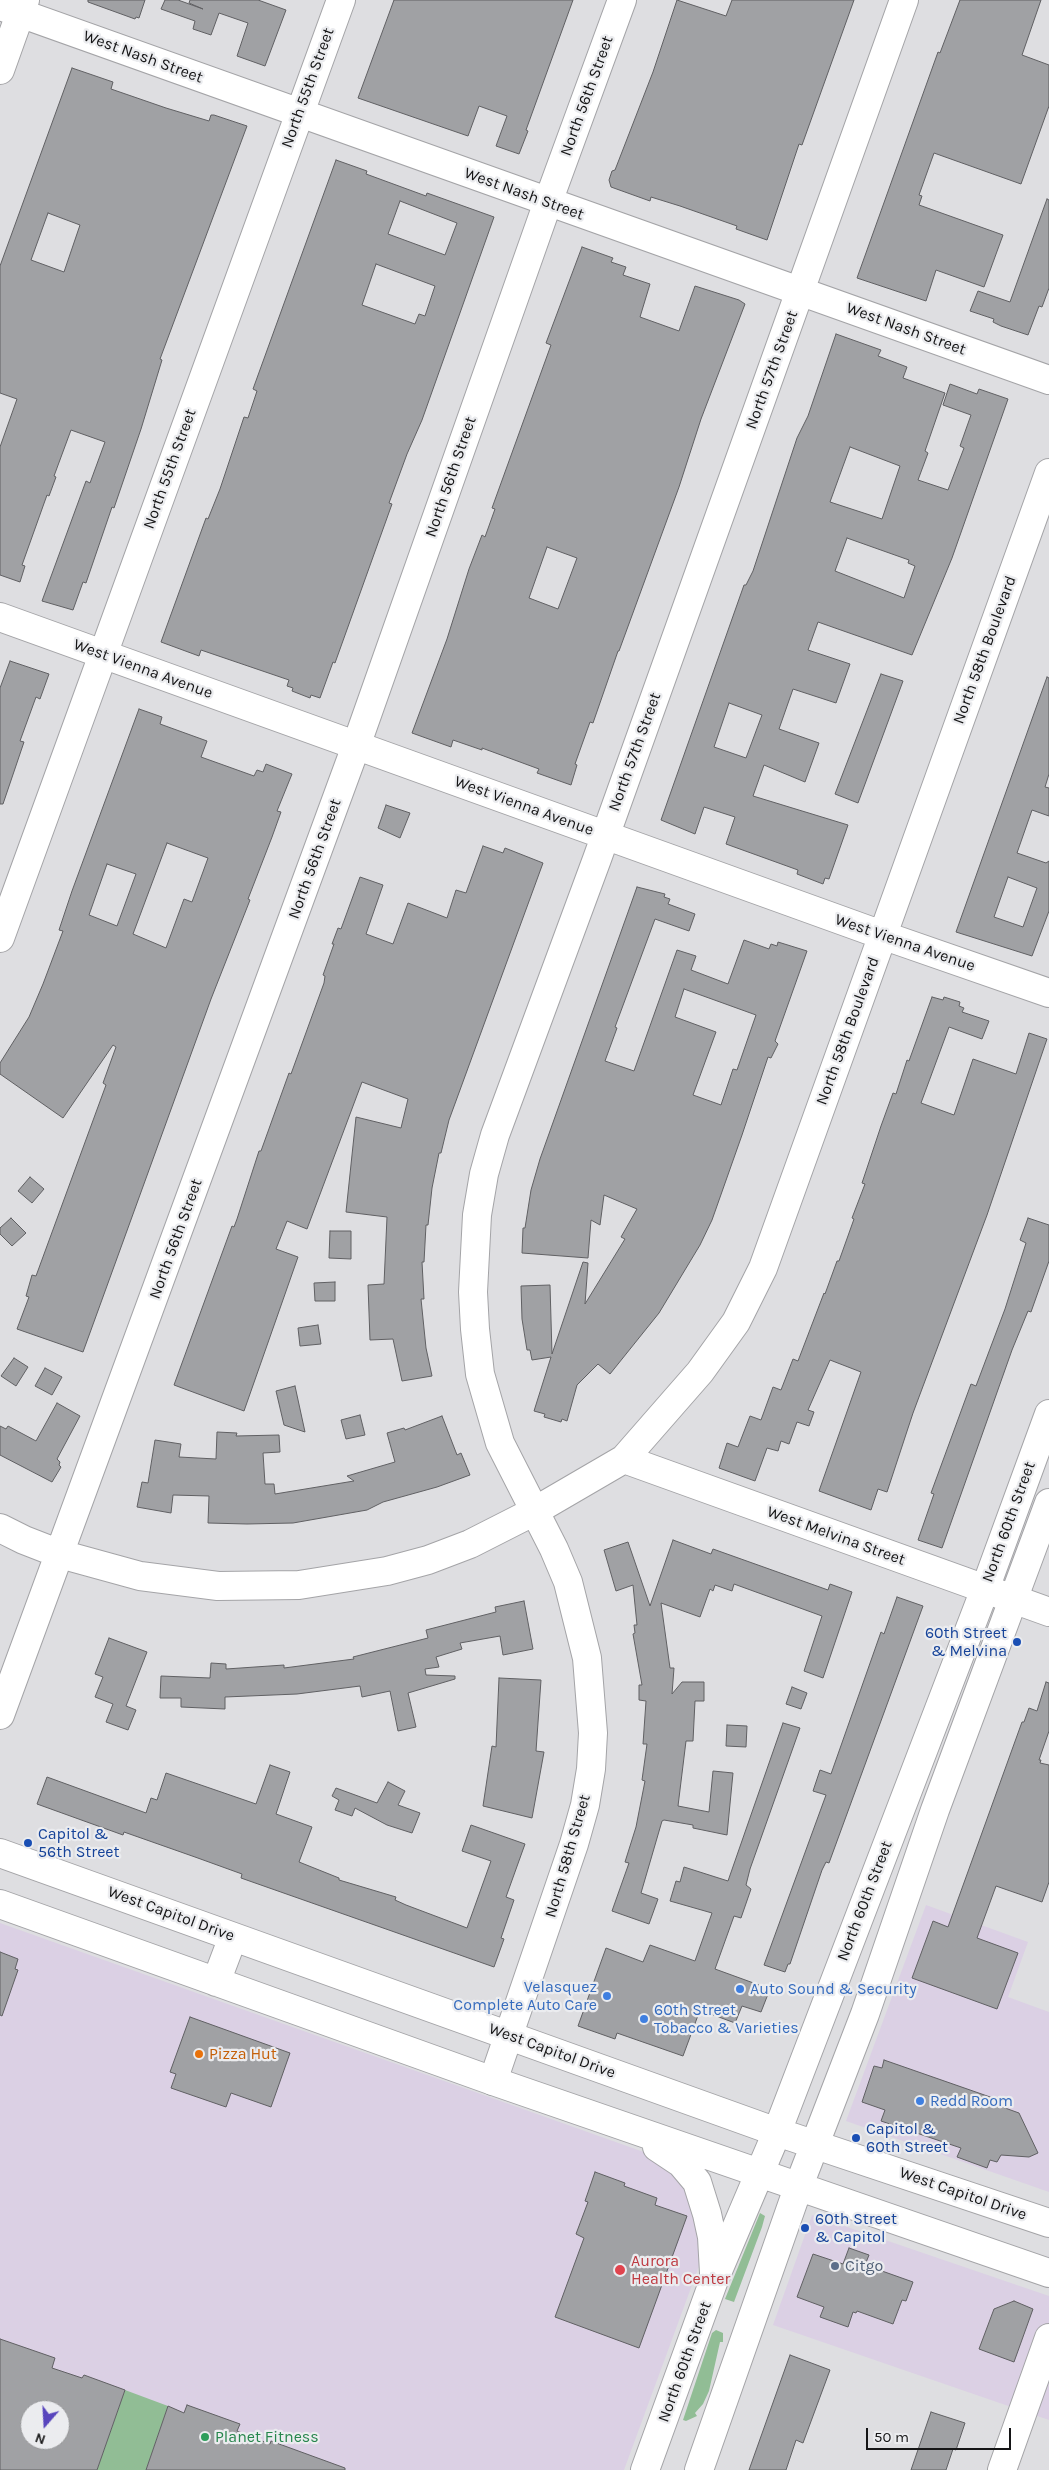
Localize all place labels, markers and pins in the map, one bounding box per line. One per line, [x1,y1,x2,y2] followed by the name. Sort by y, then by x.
[925,1623,1007,1661] place label: 60th Street & Melvina
[1011,1636,1023,1648] marker: 60th Street & Melvina
[38,1824,120,1862] place label: Capitol & 56th Street
[22,1837,34,1849] marker: Capitol & 56th Street
[453,1977,597,2015] place label: Velasquez Complete Auto Care
[750,1979,917,1999] place label: Auto Sound & Security
[734,1983,746,1995] marker: Auto Sound & Security
[601,1990,613,2002] marker: Velasquez Complete Auto Care
[654,2000,799,2038] place label: 60th Street Tobacco & Varieties
[638,2013,650,2025] marker: 60th Street Tobacco & Varieties
[209,2044,277,2064] place label: Pizza Hut
[193,2048,205,2060] marker: Pizza Hut
[930,2091,1013,2111] place label: Redd Room
[914,2095,926,2107] marker: Redd Room
[866,2119,948,2157] place label: Capitol & 60th Street
[850,2132,862,2144] marker: Capitol & 60th Street
[815,2209,897,2247] place label: 60th Street & Capitol
[799,2222,811,2234] marker: 60th Street & Capitol
[631,2251,730,2289] place label: Aurora Health Center
[845,2256,883,2276] place label: Citgo
[829,2260,841,2272] marker: Citgo
[613,2263,627,2277] marker: Aurora Health Center
[215,2427,319,2447] place label: Planet Fitness
[199,2431,211,2443] marker: Planet Fitness

